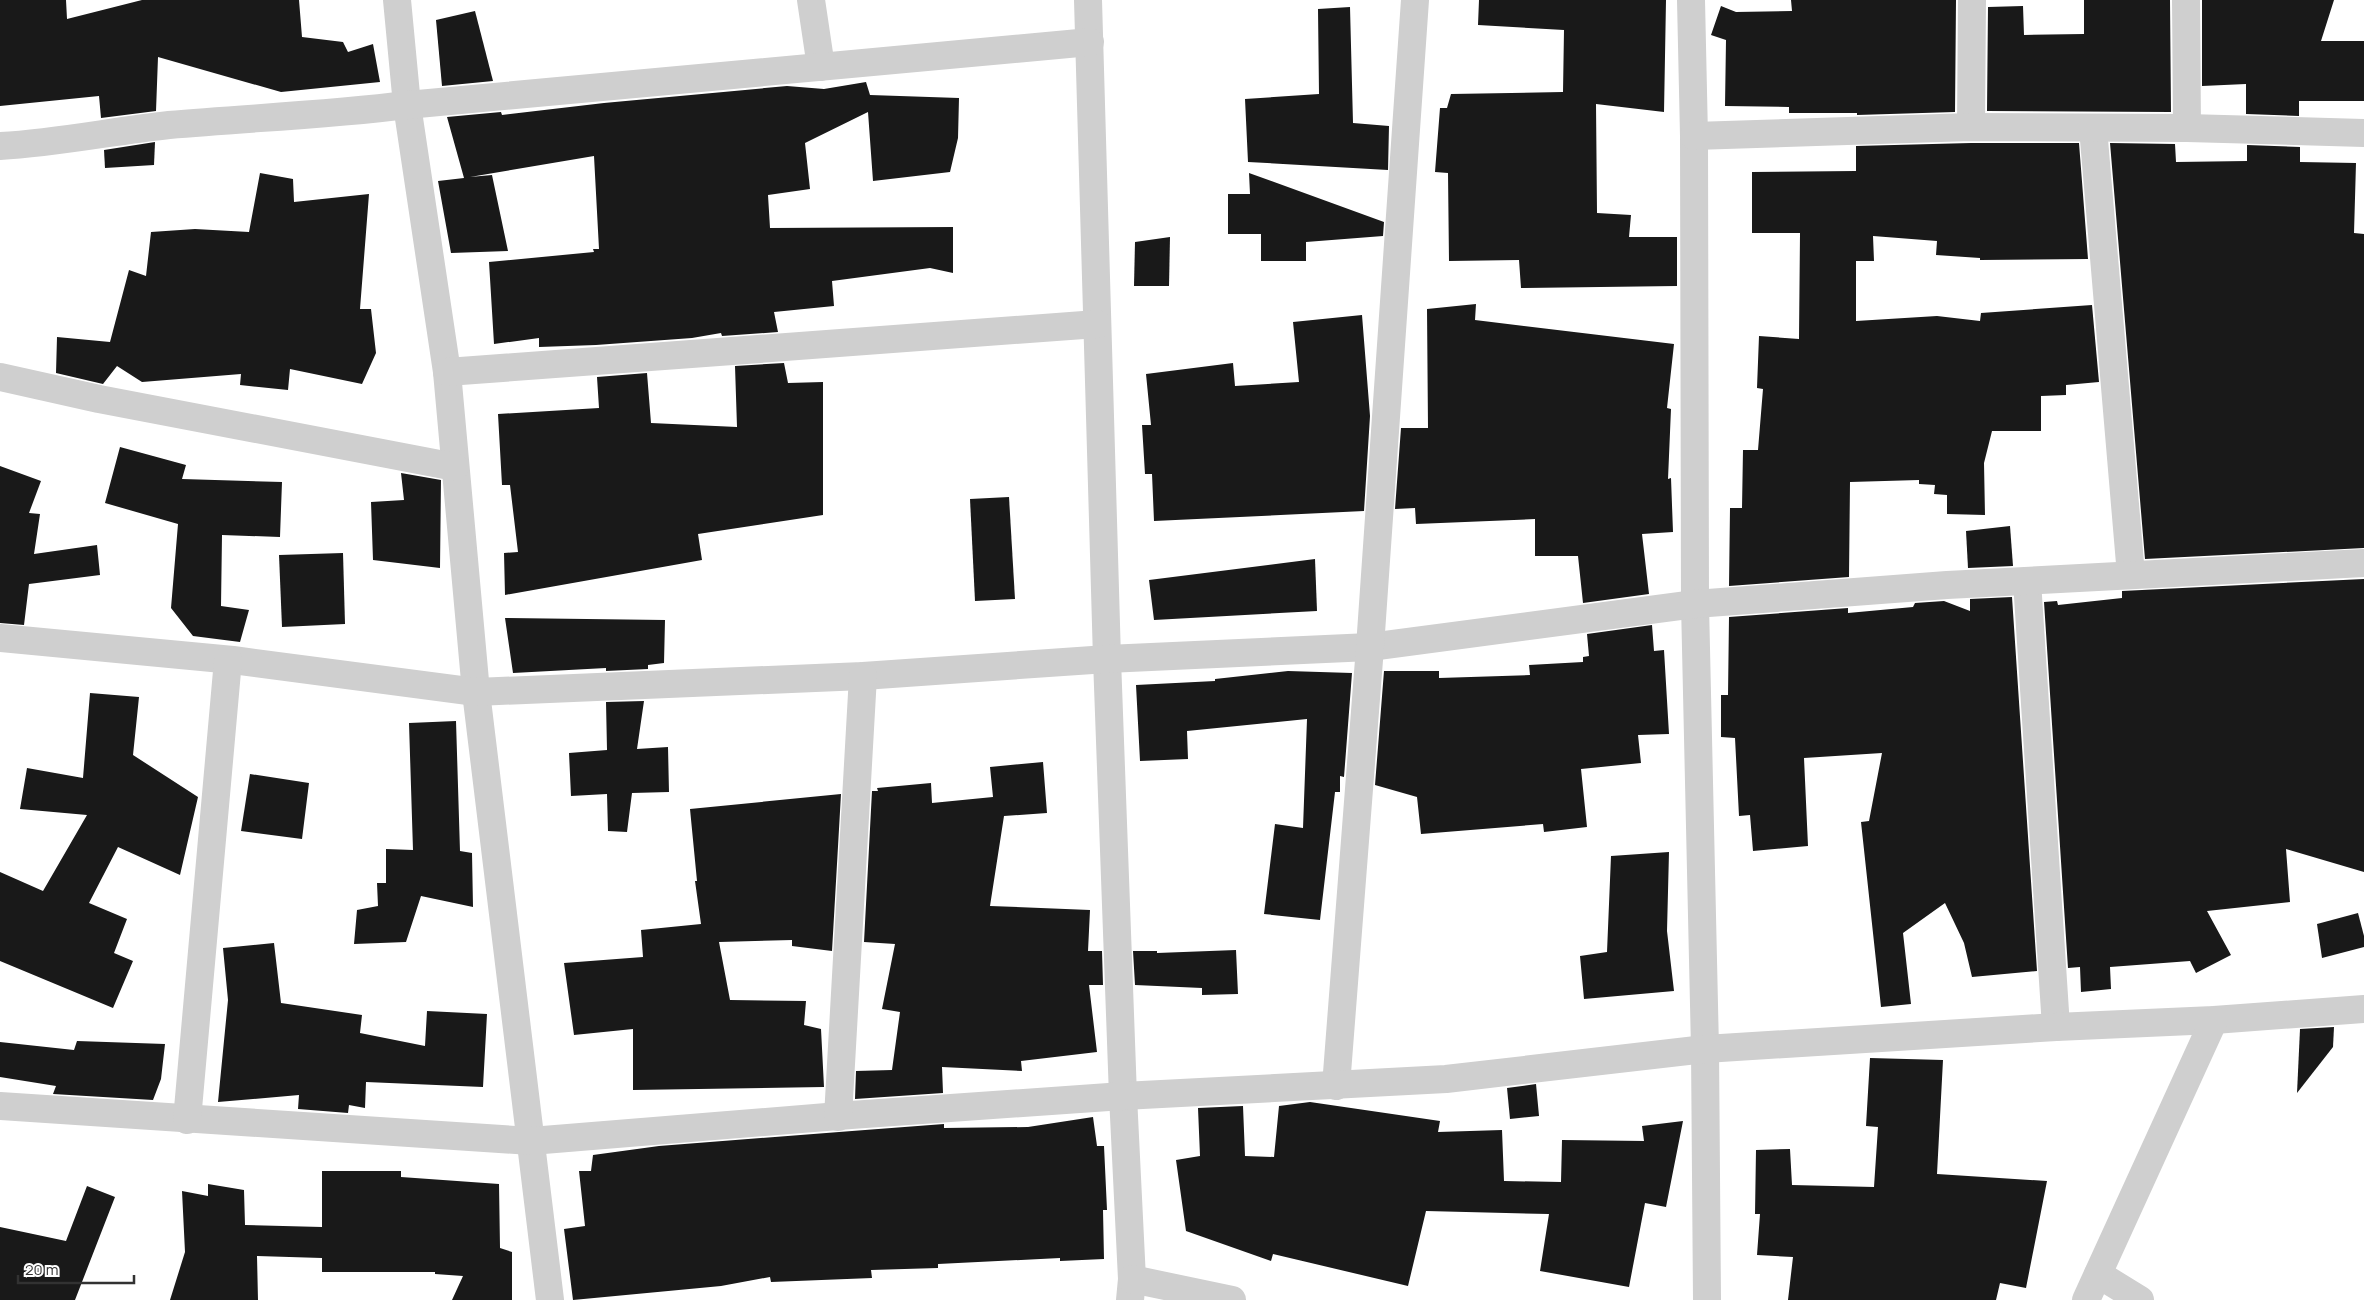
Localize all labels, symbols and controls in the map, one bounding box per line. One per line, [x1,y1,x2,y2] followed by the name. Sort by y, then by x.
[18,1252,134,1284] scale bar
[25,1259,58,1280] text: 20 m

